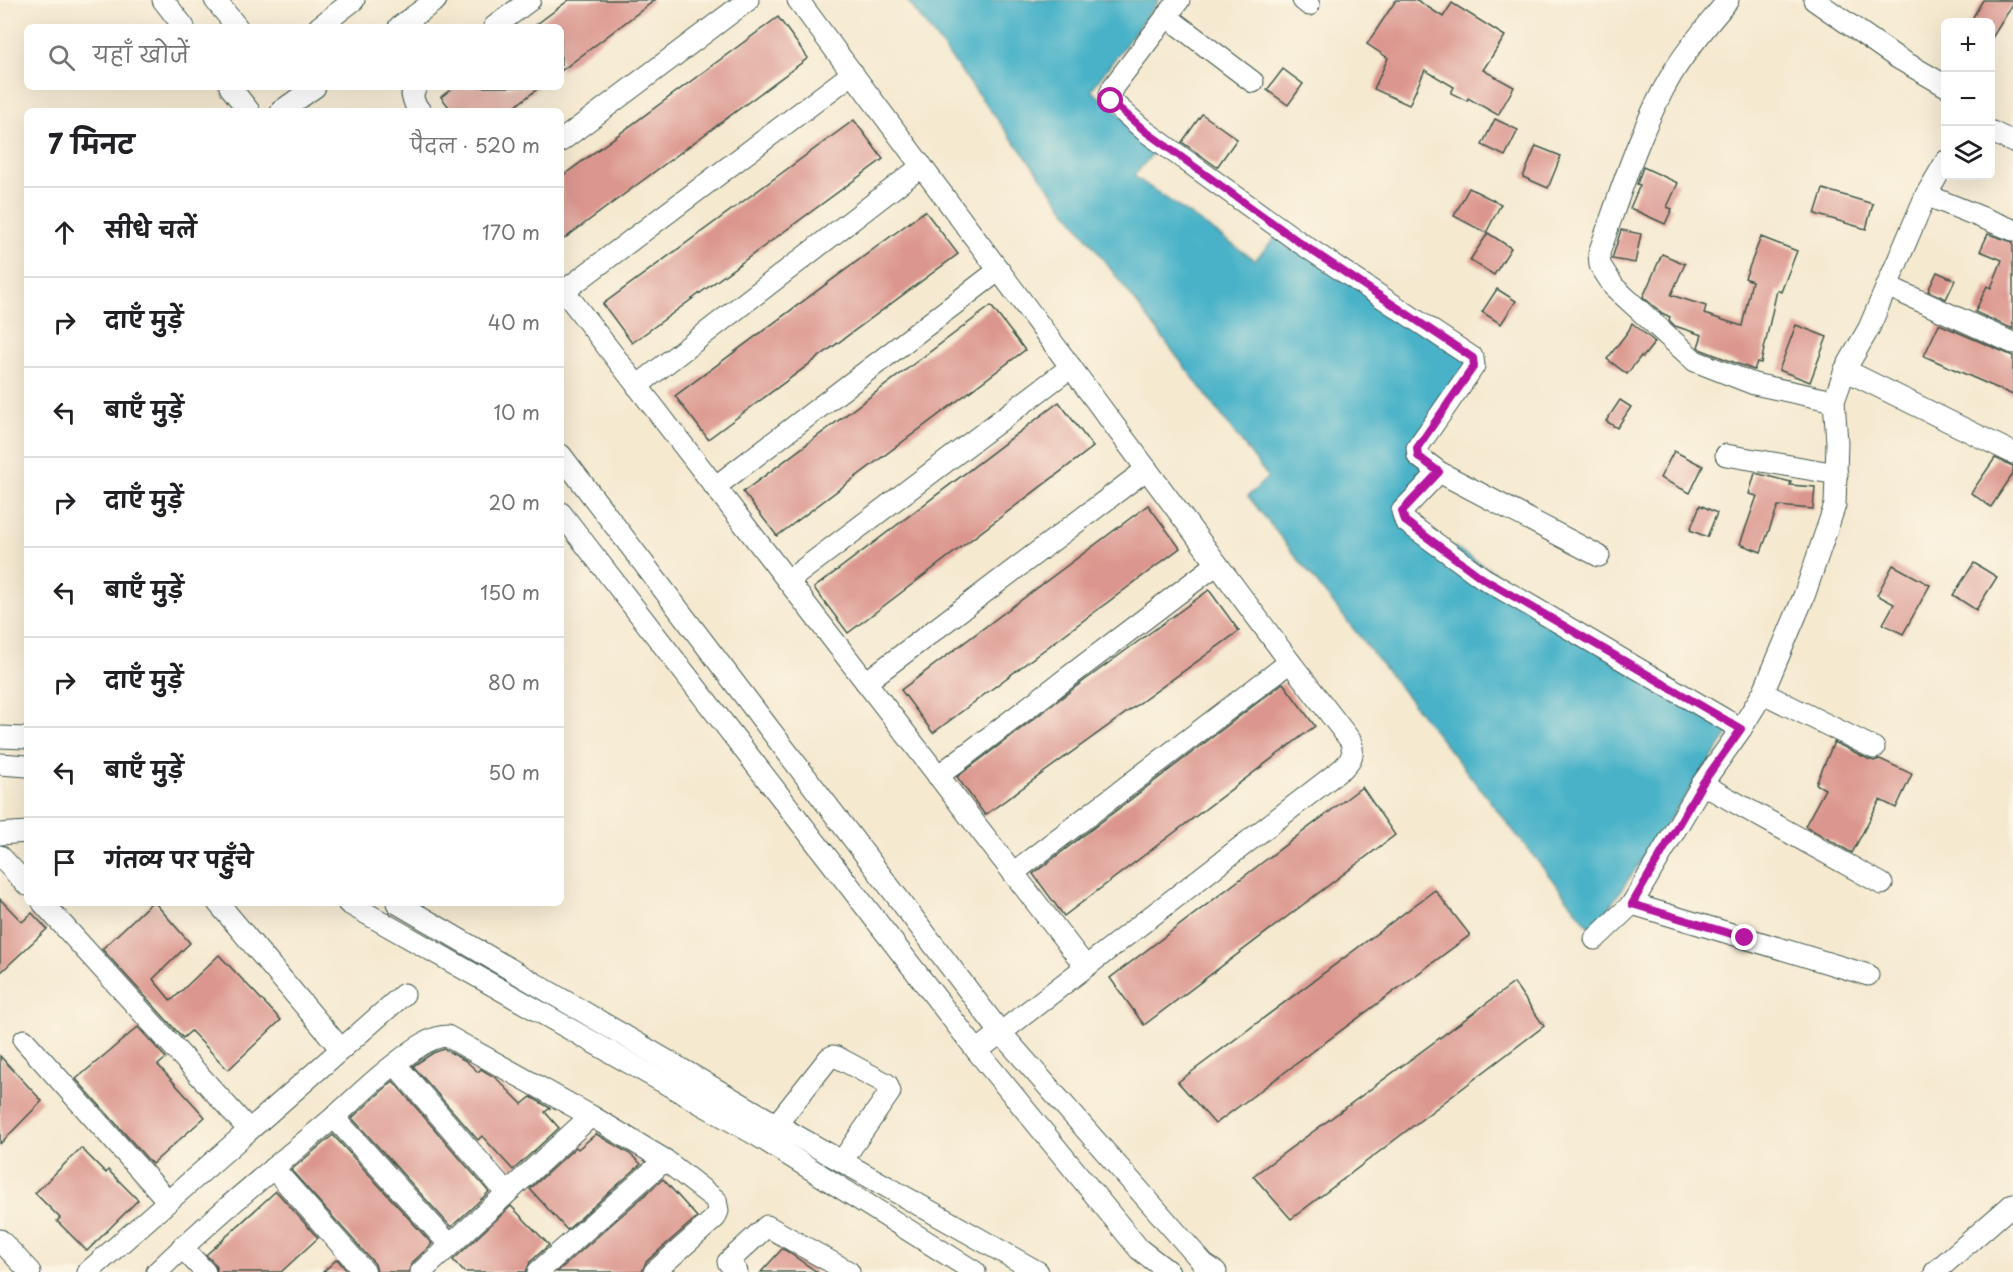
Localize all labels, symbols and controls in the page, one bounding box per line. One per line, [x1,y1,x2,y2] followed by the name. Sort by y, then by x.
[1941,18,1995,180] map controls
[1941,18,1995,72] button: +
[24,24,564,90] search box
[93,37,189,70] text: यहाँ खोजें
[45,41,78,74] icon: search
[1941,72,1995,126] button: −
[1097,87,1123,113] route start
[48,124,134,163] text: 7 मिनट
[1941,126,1995,180] button: layers
[410,130,540,160] text: पैदल · 520 m
[105,212,197,245] text: सीधे चलें
[48,216,81,249] icon: ahead
[482,217,540,247] text: 170 m
[105,302,183,335] text: दाएँ मुड़ें
[48,306,81,339] icon: right
[488,307,540,337] text: 40 m
[105,392,184,425] text: बाएँ मुड़ें
[48,396,81,429] icon: left
[493,397,540,427] text: 10 m
[105,482,183,515] text: दाएँ मुड़ें
[48,486,81,519] icon: right
[488,487,540,517] text: 20 m
[105,572,184,605] text: बाएँ मुड़ें
[48,576,81,609] icon: left
[480,577,540,607] text: 150 m
[105,662,183,695] text: दाएँ मुड़ें
[48,666,81,699] icon: right
[488,667,540,697] text: 80 m
[105,752,184,785] text: बाएँ मुड़ें
[48,756,81,789] icon: left
[488,757,540,787] text: 50 m
[105,842,253,875] text: गंतव्य पर पहुँचे
[48,846,81,879] icon: arrive
[1731,924,1757,950] route end

